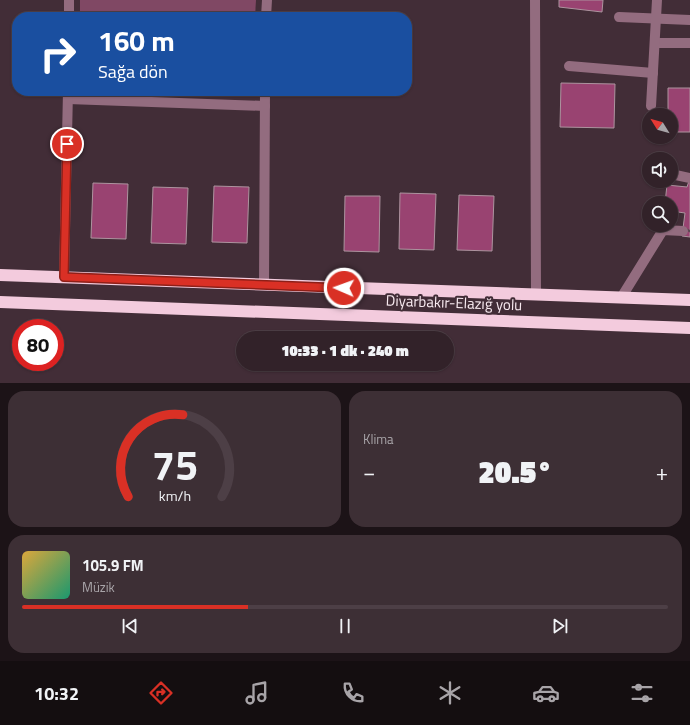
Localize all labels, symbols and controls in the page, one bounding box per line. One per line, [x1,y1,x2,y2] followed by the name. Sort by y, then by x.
[98,19,175,62] text: 160 m
[32,28,84,80] icon: right
[98,58,168,85] text: Sağa dön
[642,108,678,144] north arrow
[642,108,678,232] map controls
[50,127,84,161] pin
[56,133,78,155] icon: arrive
[642,152,678,188] button: sound
[642,196,678,232] button: search
[323,267,365,309] position arrow
[385,289,523,316] street label: Diyarbakır-Elazığ yolu
[12,319,64,371] speed limit sign: 80
[281,339,409,362] text: 10:33 · 1 dk · 240 m
[363,429,394,449] text: Klima
[151,433,198,496] text: 75
[478,449,553,495] text: 20.5°
[363,455,375,489] text: −
[656,455,668,489] text: +
[158,485,191,507] text: km/h
[82,554,144,577] text: 105.9 FM
[82,577,115,597] text: Müzik
[119,615,141,637] icon: previous
[334,615,356,637] icon: pause
[549,615,571,637] icon: next
[147,679,175,707] icon: directions
[243,679,271,707] icon: music
[339,679,367,707] icon: phone
[436,679,464,707] icon: climate
[532,679,560,707] icon: car
[628,679,656,707] icon: filters
[34,680,79,707] text: 10:32

